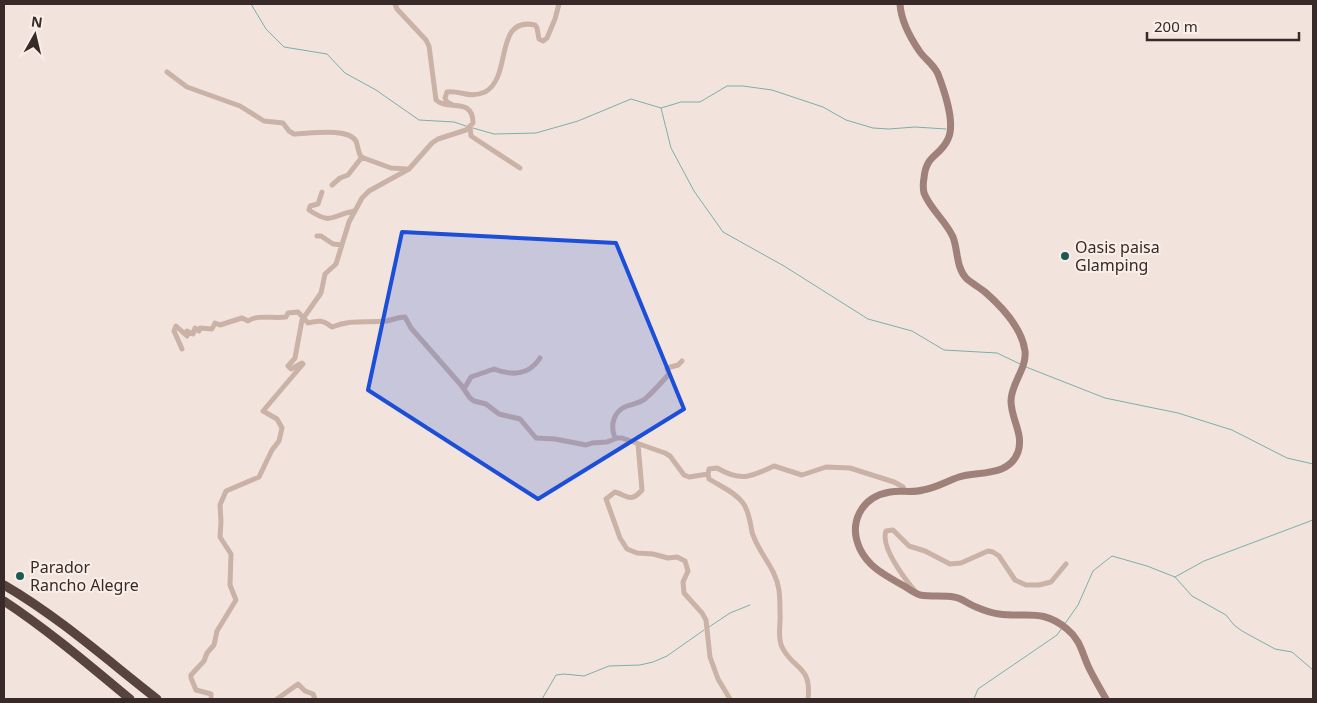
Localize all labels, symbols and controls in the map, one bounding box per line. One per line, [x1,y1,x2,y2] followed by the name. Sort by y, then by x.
[10,10,60,60] north arrow
[1147,10,1300,42] scale bar
[30,11,44,32] text: N
[1154,16,1198,36] text: 200 m
[1075,236,1160,276] place label: Oasis paisa Glamping
[1059,250,1071,262] marker: Oasis paisa Glamping
[30,556,139,596] place label: Parador Rancho Alegre
[14,570,26,582] marker: Parador Rancho Alegre

